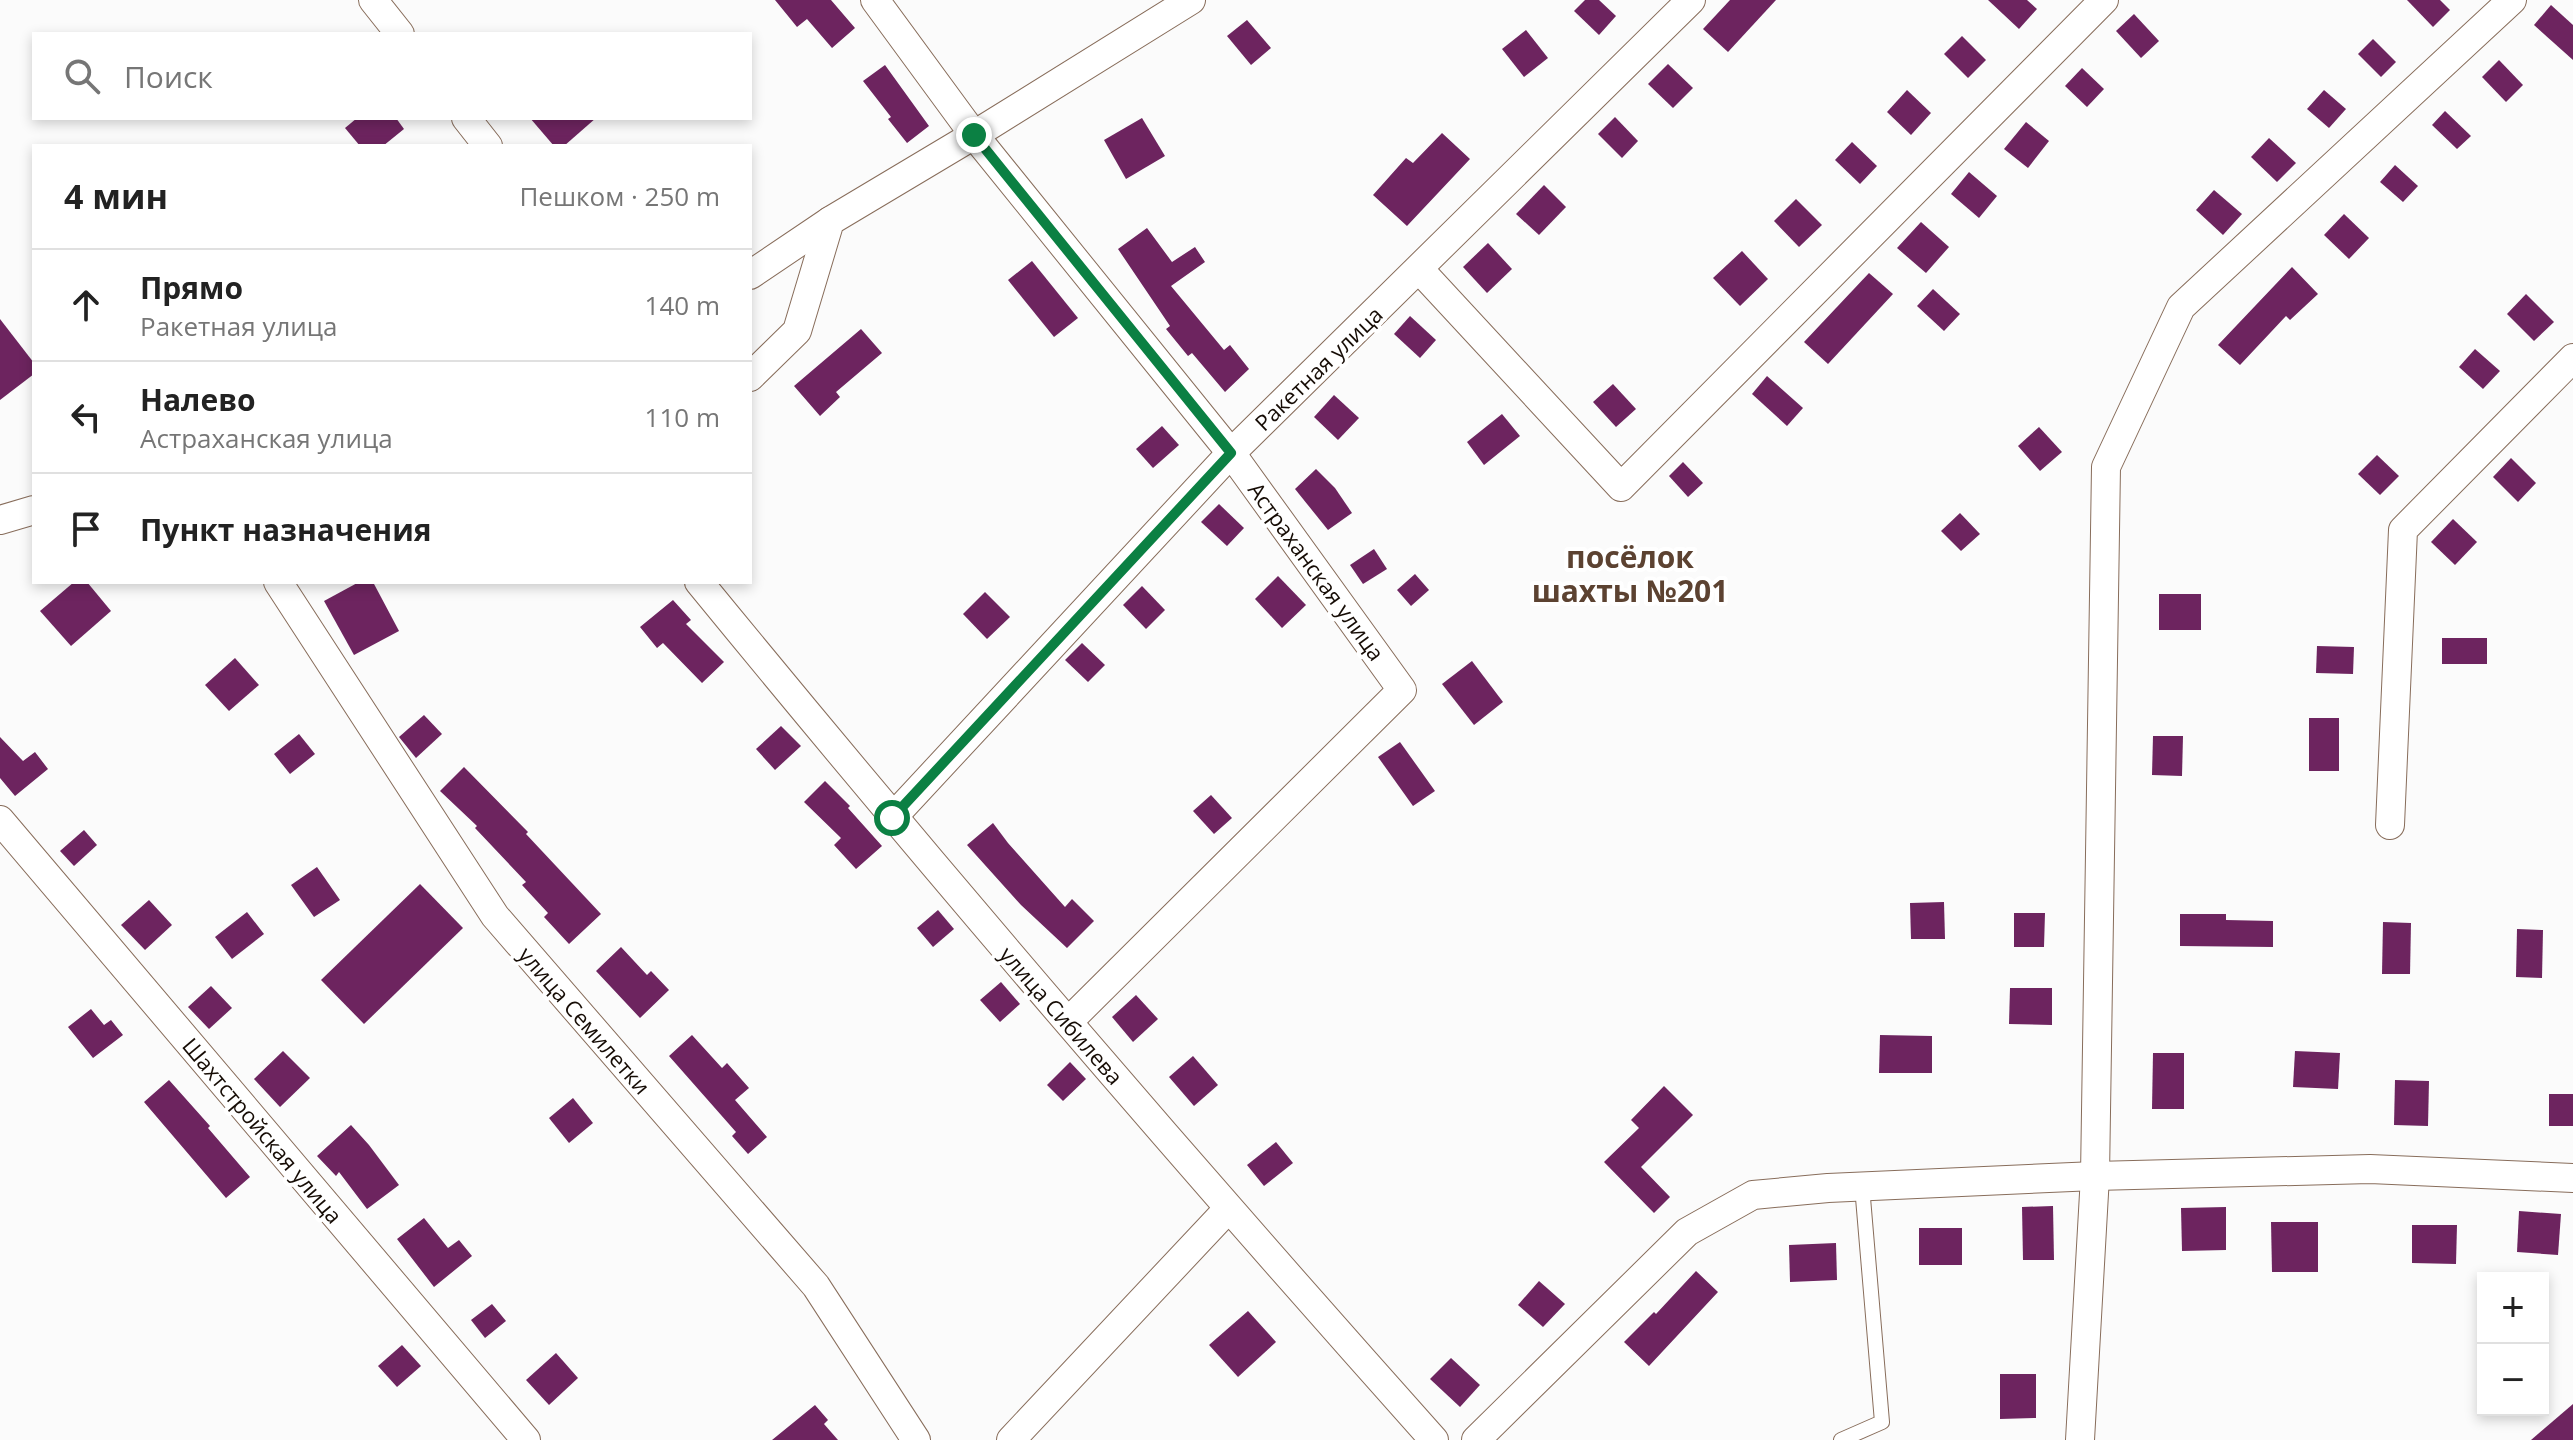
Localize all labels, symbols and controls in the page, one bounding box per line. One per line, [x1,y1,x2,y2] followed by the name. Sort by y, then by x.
[32,32,752,120] search box
[60,54,104,98] icon: search
[124,56,213,97] text: Поиск
[956,117,992,153] route end
[64,173,168,219] text: 4 мин
[519,178,720,214] text: Пешком · 250 m
[140,267,243,308] text: Прямо
[64,283,108,327] icon: ahead
[645,287,720,323] text: 140 m
[1247,299,1389,437] street label: Ракетная улица
[140,308,338,344] text: Ракетная улица
[140,379,256,420] text: Налево
[64,395,108,439] icon: left
[645,399,720,435] text: 110 m
[140,420,393,456] text: Астраханская улица
[1242,476,1392,666] street label: Астраханская улица
[64,507,108,551] icon: arrive
[140,509,432,550] text: Пункт назначения
[1532,536,1728,611] district label: посёлок шахты №201
[874,800,910,836] route start
[994,939,1130,1091] street label: улица Сибилева
[513,940,657,1100] street label: улица Семилетки
[176,1031,350,1229] street label: Шахтстройская улица
[2477,1272,2549,1416] map controls
[2477,1272,2549,1344] button: +
[2477,1344,2549,1416] button: −

